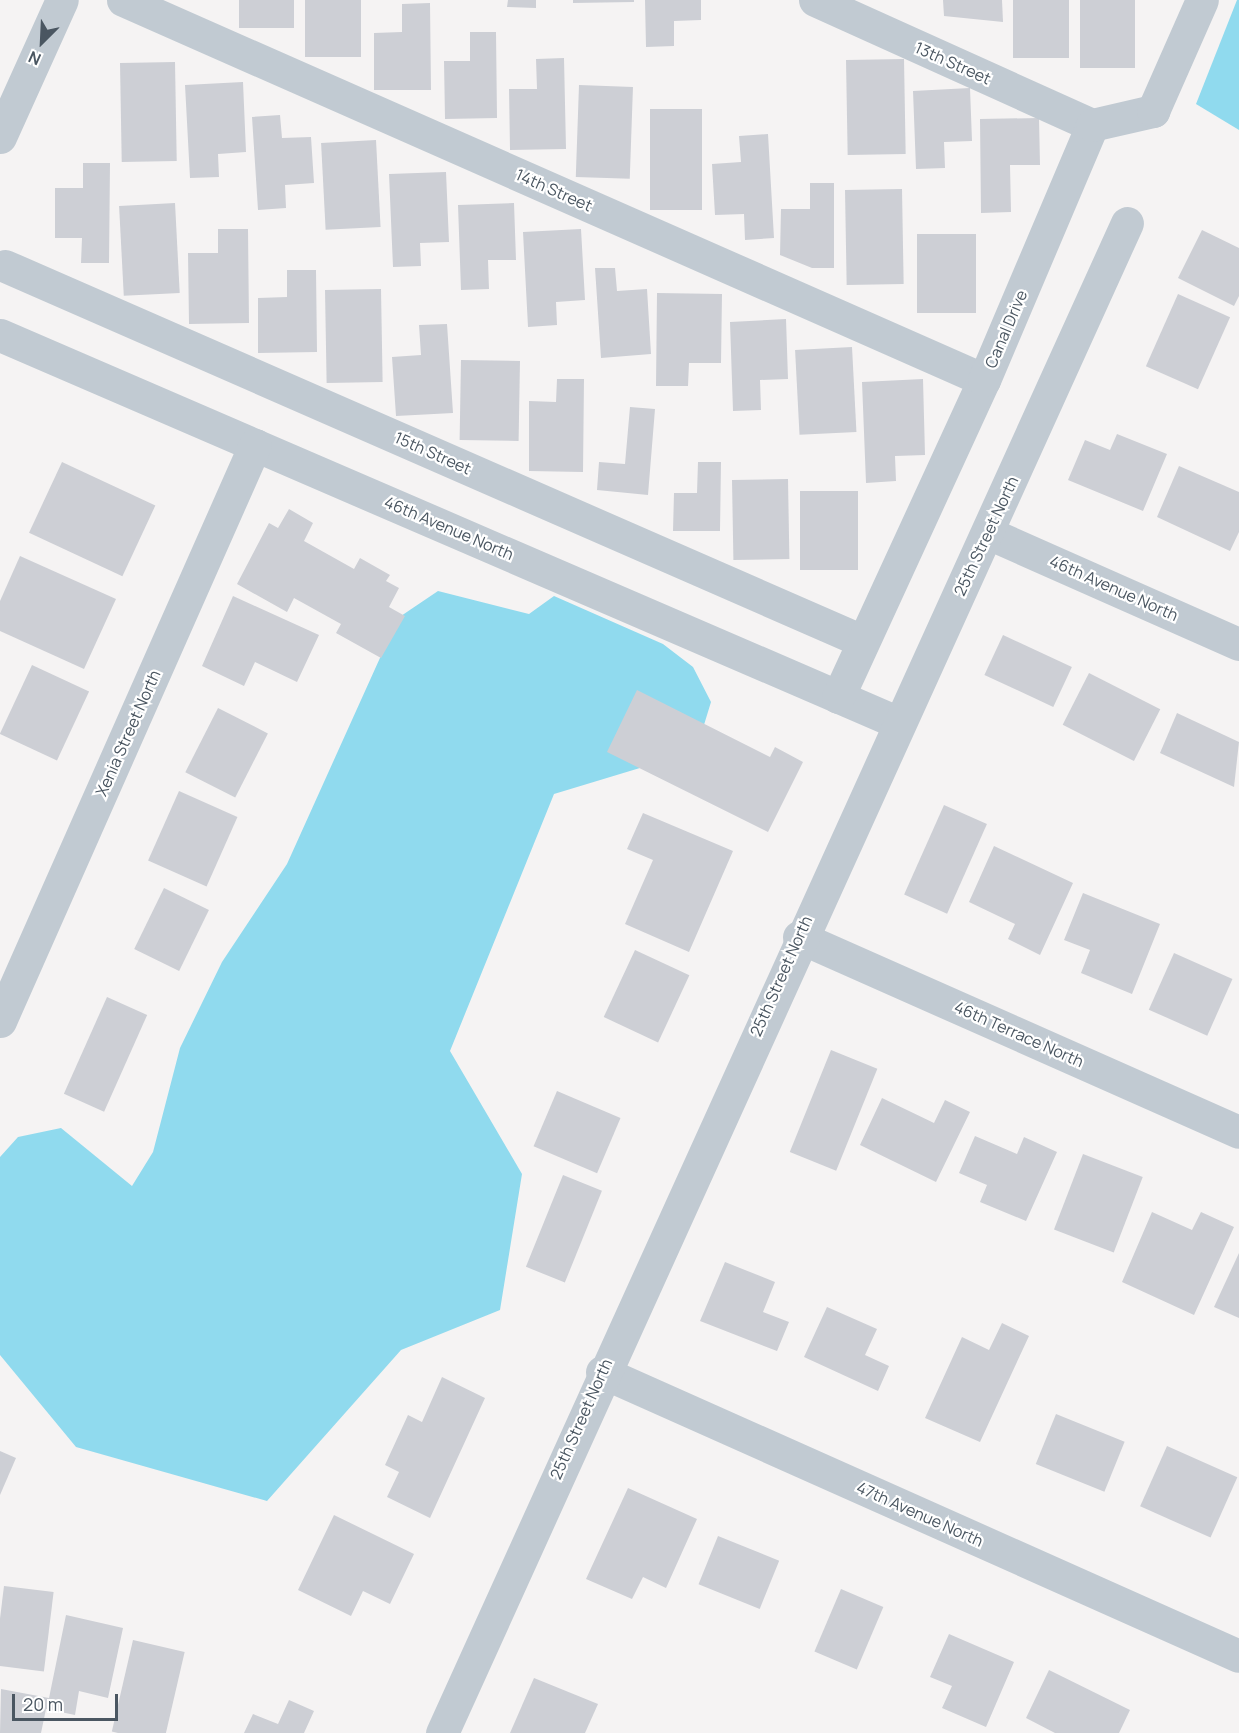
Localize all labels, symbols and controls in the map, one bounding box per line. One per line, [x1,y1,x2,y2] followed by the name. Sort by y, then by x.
[12,12,72,72] north arrow
[912,38,994,88] street label: 13th Street
[25,46,44,71] text: N
[513,165,595,215] street label: 14th Street
[981,287,1031,371] street label: Canal Drive
[392,428,474,478] street label: 15th Street
[950,473,1022,599] street label: 25th Street North
[381,492,517,564] street label: 46th Avenue North
[1047,551,1181,625] street label: 46th Avenue North
[92,667,164,799] street label: Xenia Street North
[746,913,816,1039] street label: 25th Street North
[951,997,1087,1071] street label: 46th Terrace North
[546,1356,616,1482] street label: 25th Street North
[854,1477,986,1551] street label: 47th Avenue North
[15,1682,122,1720] scale bar
[23,1692,63,1716] text: 20 m

